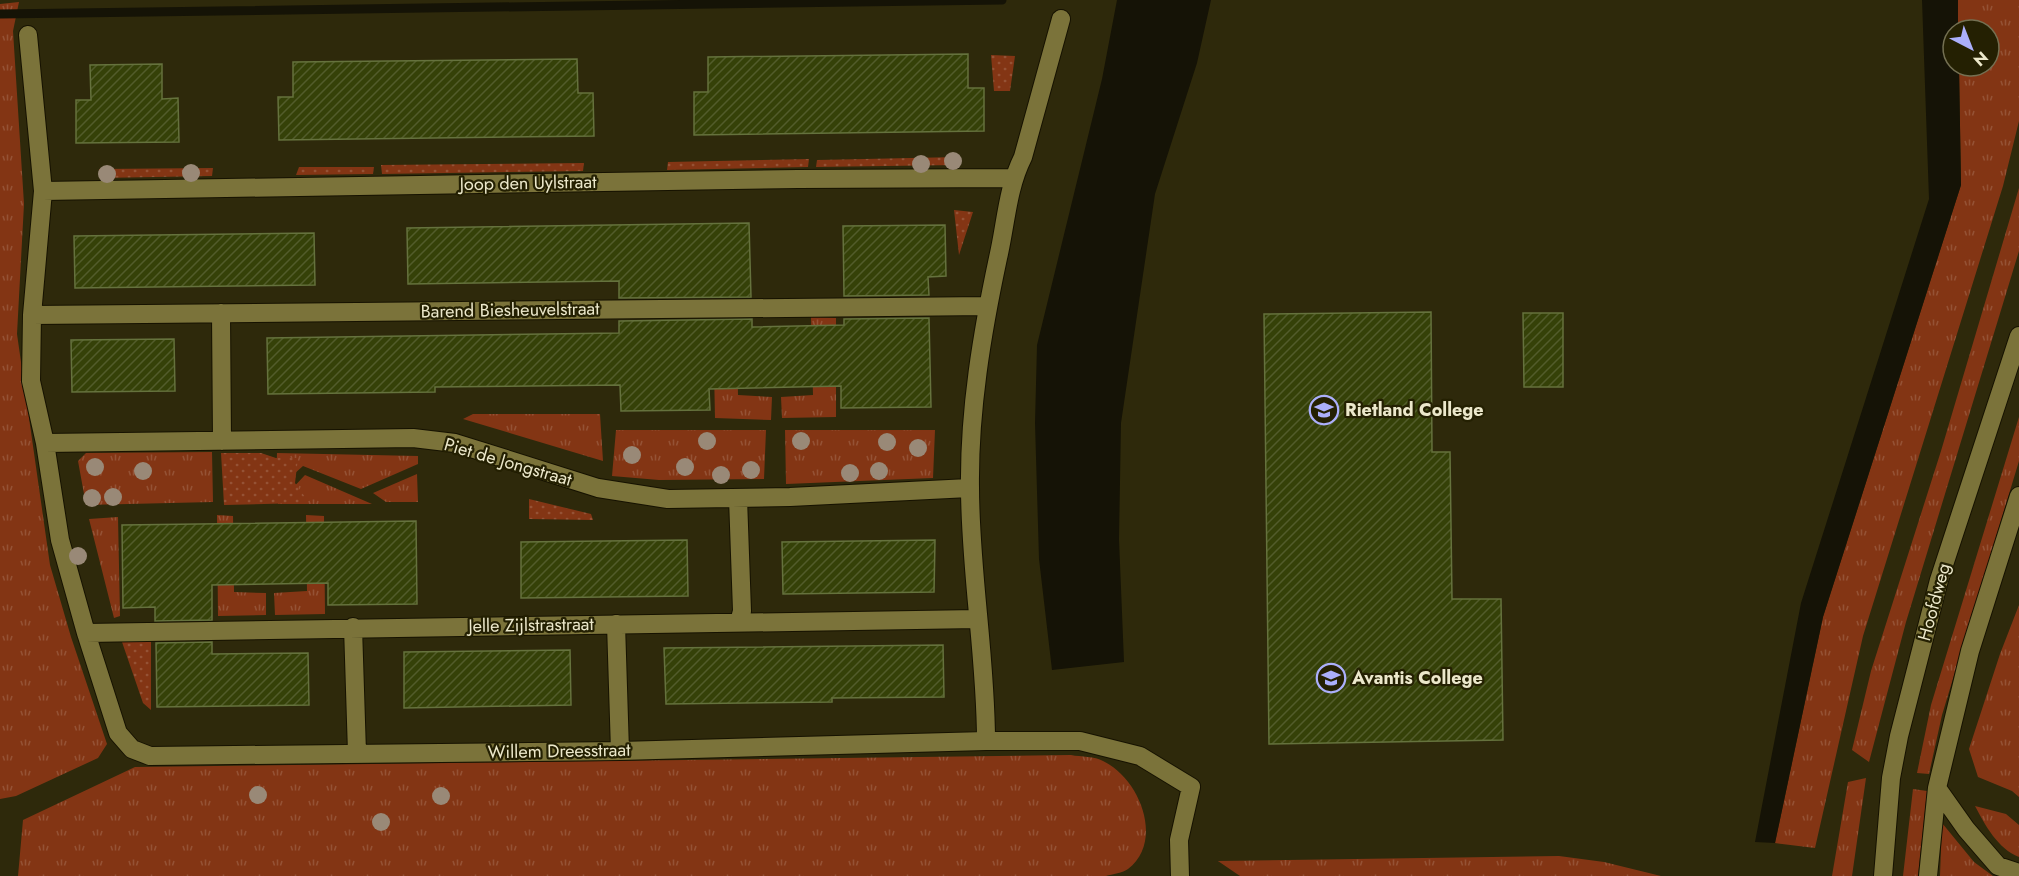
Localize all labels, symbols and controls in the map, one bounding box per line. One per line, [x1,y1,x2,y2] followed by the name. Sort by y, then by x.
[1941,18,2001,78] north arrow
[1968,46,1993,72] text: N
[457,169,597,197] street label: Joop den Uylstraat
[420,295,600,325] street label: Barend Biesheuvelstraat
[1308,394,1340,426] school or university icon: Rietland College
[1345,397,1484,423] place label: Rietland College
[441,431,576,493] street label: Piet de Jongstraat
[1911,560,1957,644] street label: Hoofdweg
[466,611,595,639] street label: Jelle Zijlstrastraat
[1315,662,1347,694] school or university icon: Avantis College
[1351,665,1483,691] place label: Avantis College
[487,737,631,765] street label: Willem Dreesstraat

